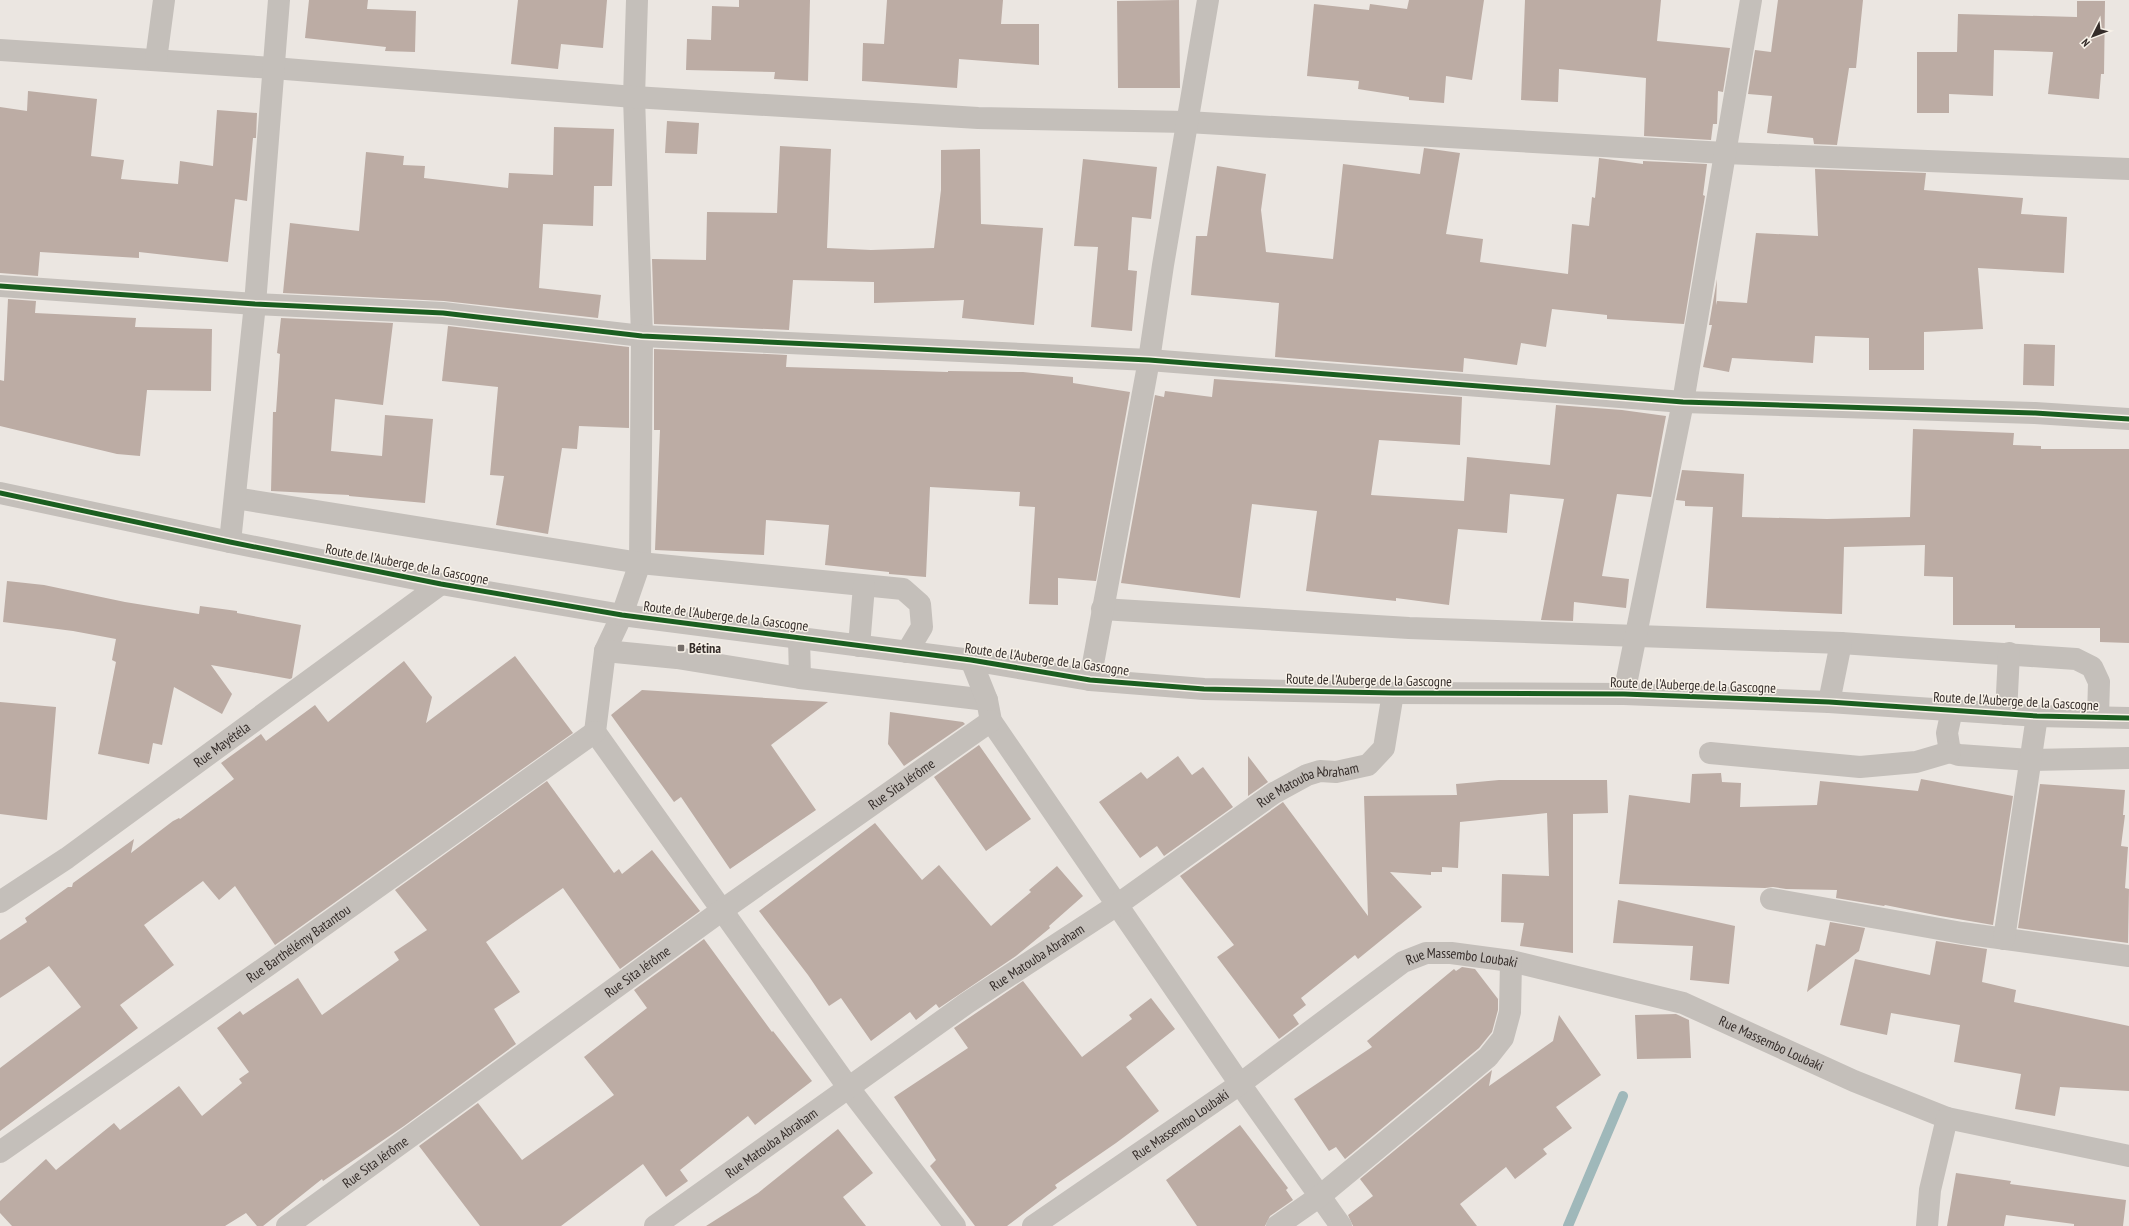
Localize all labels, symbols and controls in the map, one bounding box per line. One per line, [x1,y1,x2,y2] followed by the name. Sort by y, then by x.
[2073,16,2113,56] north arrow
[2078,36,2093,50] text: N
[324,539,490,589] street label: Route de l'Auberge de la Gascogne
[643,597,810,635] street label: Route de l'Auberge de la Gascogne
[689,639,721,657] place label: Bétina
[964,639,1131,679] street label: Route de l'Auberge de la Gascogne
[676,643,686,653] marker: Bétina
[1286,670,1452,690] street label: Route de l'Auberge de la Gascogne
[1610,673,1776,697] street label: Route de l'Auberge de la Gascogne
[1933,688,2099,714] street label: Route de l'Auberge de la Gascogne
[190,718,254,771] street label: Rue Mayétéla
[865,754,938,814] street label: Rue Sita Jérôme
[1253,758,1360,811] street label: Rue Matouba Abraham
[243,900,354,987] street label: Rue Barthélémy Batantou
[986,920,1088,995] street label: Rue Matouba Abraham
[601,942,674,1002] street label: Rue Sita Jérôme
[1403,944,1520,971] street label: Rue Massembo Loubaki
[1716,1012,1827,1075] street label: Rue Massembo Loubaki
[1129,1085,1232,1164] street label: Rue Massembo Loubaki
[722,1104,821,1182] street label: Rue Matouba Abraham
[339,1132,412,1192] street label: Rue Sita Jérôme

